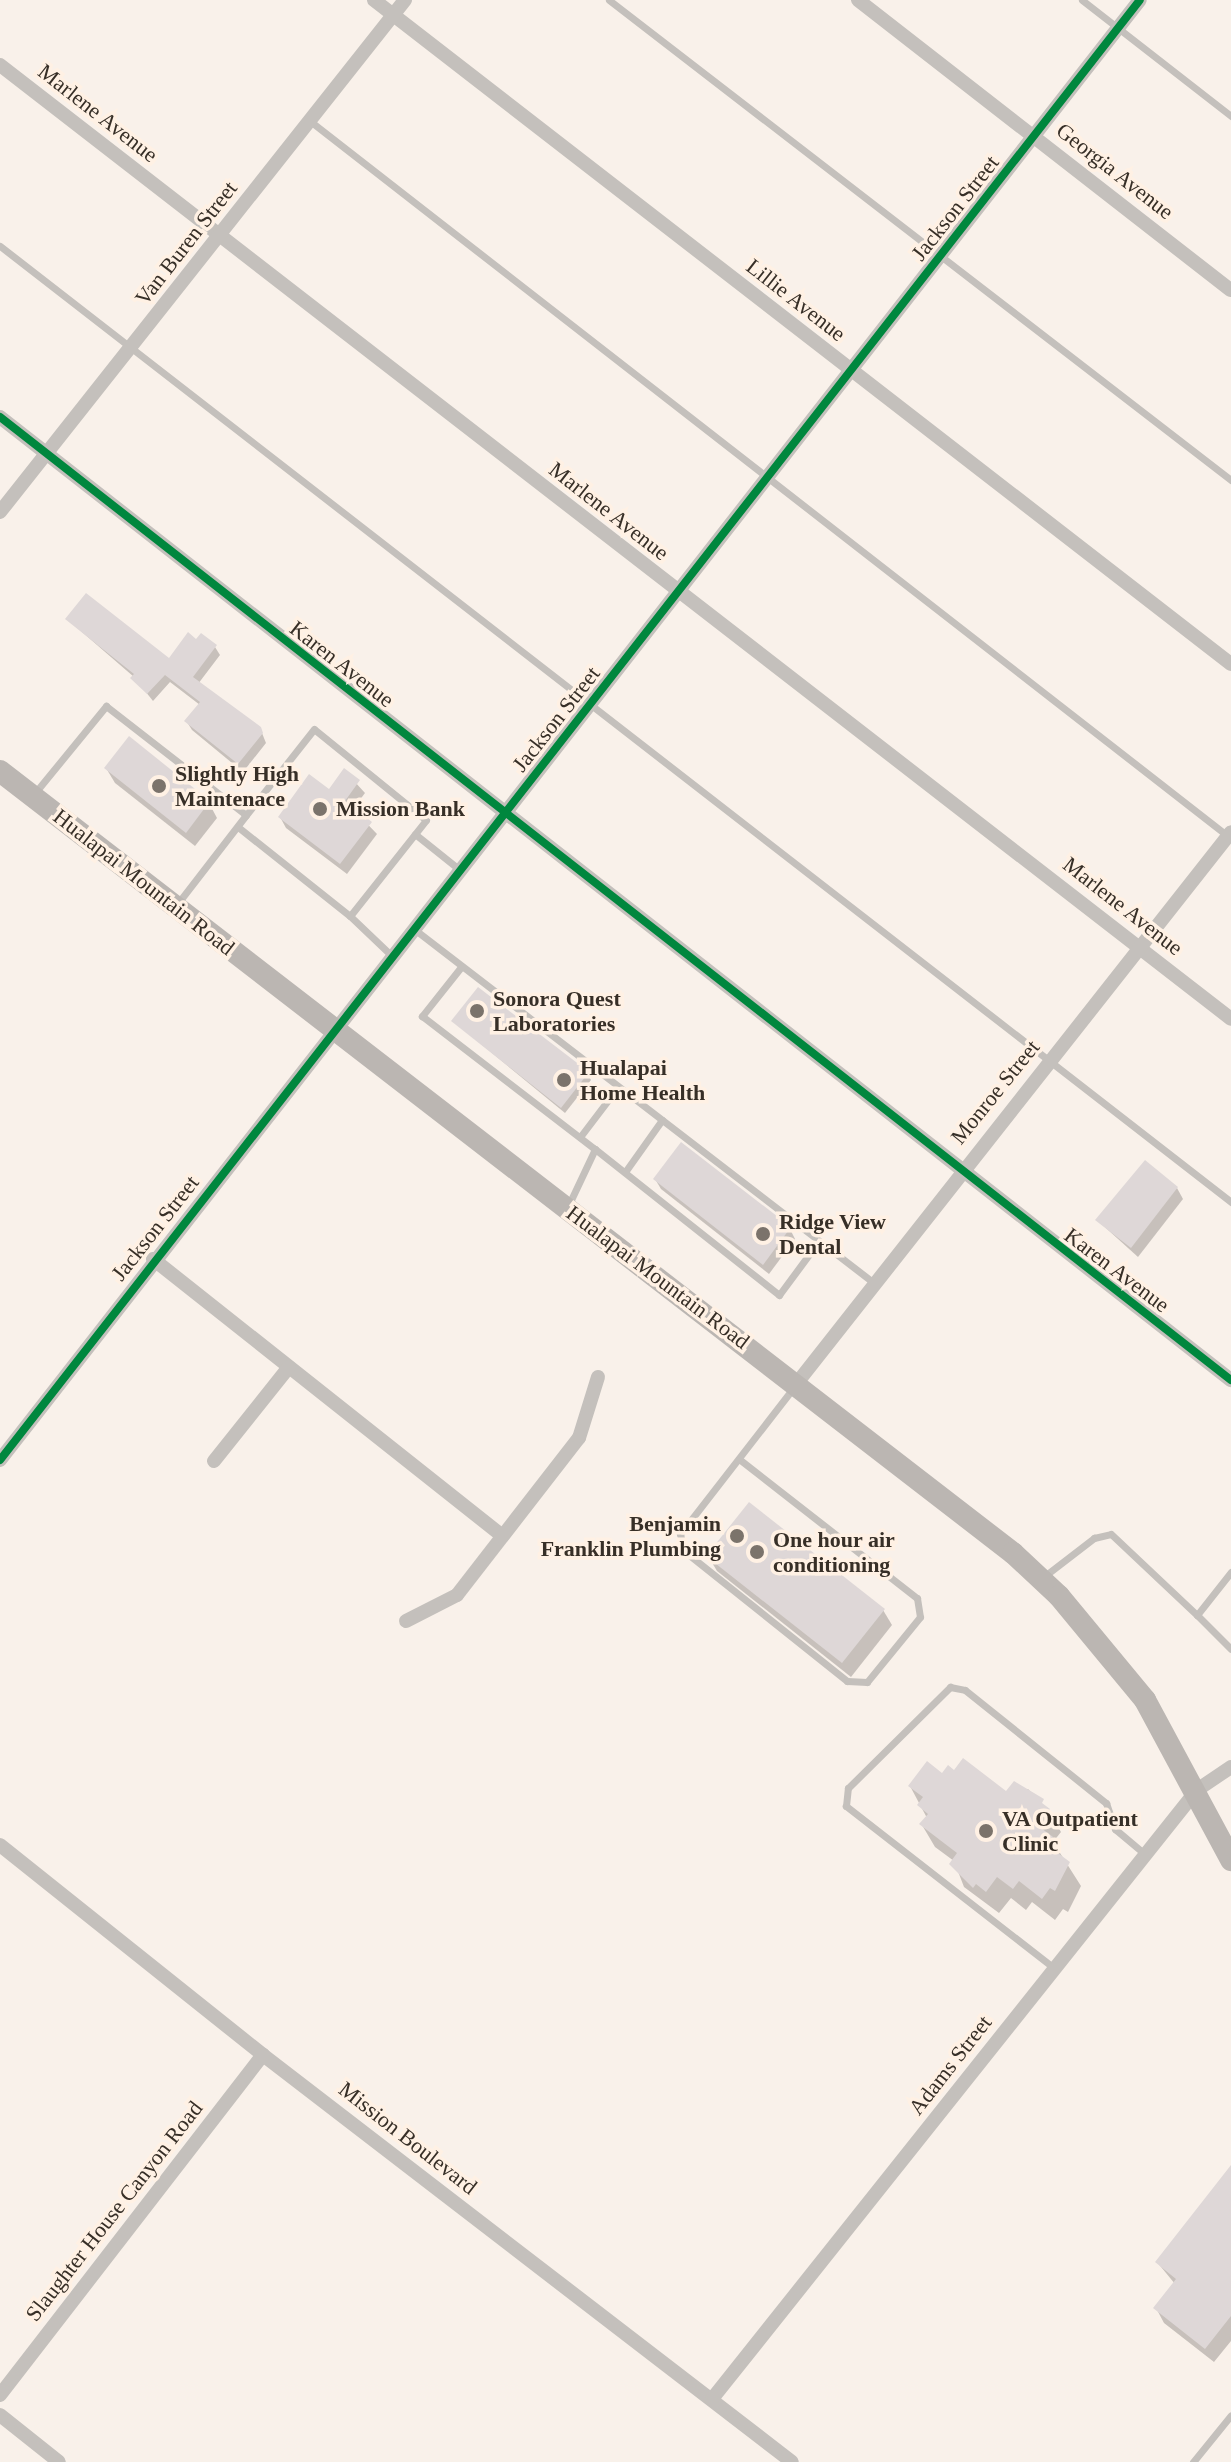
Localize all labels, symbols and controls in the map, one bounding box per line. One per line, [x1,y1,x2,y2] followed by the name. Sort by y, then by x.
[33,58,163,168] street label: Marlene Avenue
[1051,117,1179,225] street label: Georgia Avenue
[906,150,1004,266] street label: Jackson Street
[129,176,243,310] street label: Van Buren Street
[741,253,851,347] street label: Lillie Avenue
[544,456,674,566] street label: Marlene Avenue
[284,615,400,713] street label: Karen Avenue
[507,661,605,777] street label: Jackson Street
[175,760,299,812] place label: Slightly High Maintenace
[150,777,168,795] marker: Slightly High Maintenace
[336,796,465,822] place label: Mission Bank
[311,800,329,818] marker: Mission Bank
[48,803,240,961] street label: Hualapai Mountain Road
[1058,851,1188,961] street label: Marlene Avenue
[493,985,621,1036] place label: Sonora Quest Laboratories
[468,1002,486,1020] marker: Sonora Quest Laboratories
[945,1035,1045,1149] street label: Monroe Street
[580,1054,705,1106] place label: Hualapai Home Health
[555,1071,573,1089] marker: Hualapai Home Health
[106,1170,204,1286] street label: Jackson Street
[561,1200,755,1354] street label: Hualapai Mountain Road
[779,1208,886,1260] place label: Ridge View Dental
[1059,1222,1175,1318] street label: Karen Avenue
[754,1225,772,1243] marker: Ridge View Dental
[541,1510,721,1562] place label: Benjamin Franklin Plumbing
[773,1526,895,1578] place label: One hour air conditioning
[728,1527,746,1545] marker: Benjamin Franklin Plumbing
[748,1543,766,1561] marker: One hour air conditioning
[1002,1805,1139,1856] place label: VA Outpatient Clinic
[977,1822,995,1840] marker: VA Outpatient Clinic
[903,2010,997,2120] street label: Adams Street
[334,2076,482,2200] street label: Mission Boulevard
[20,2096,208,2326] street label: Slaughter House Canyon Road

